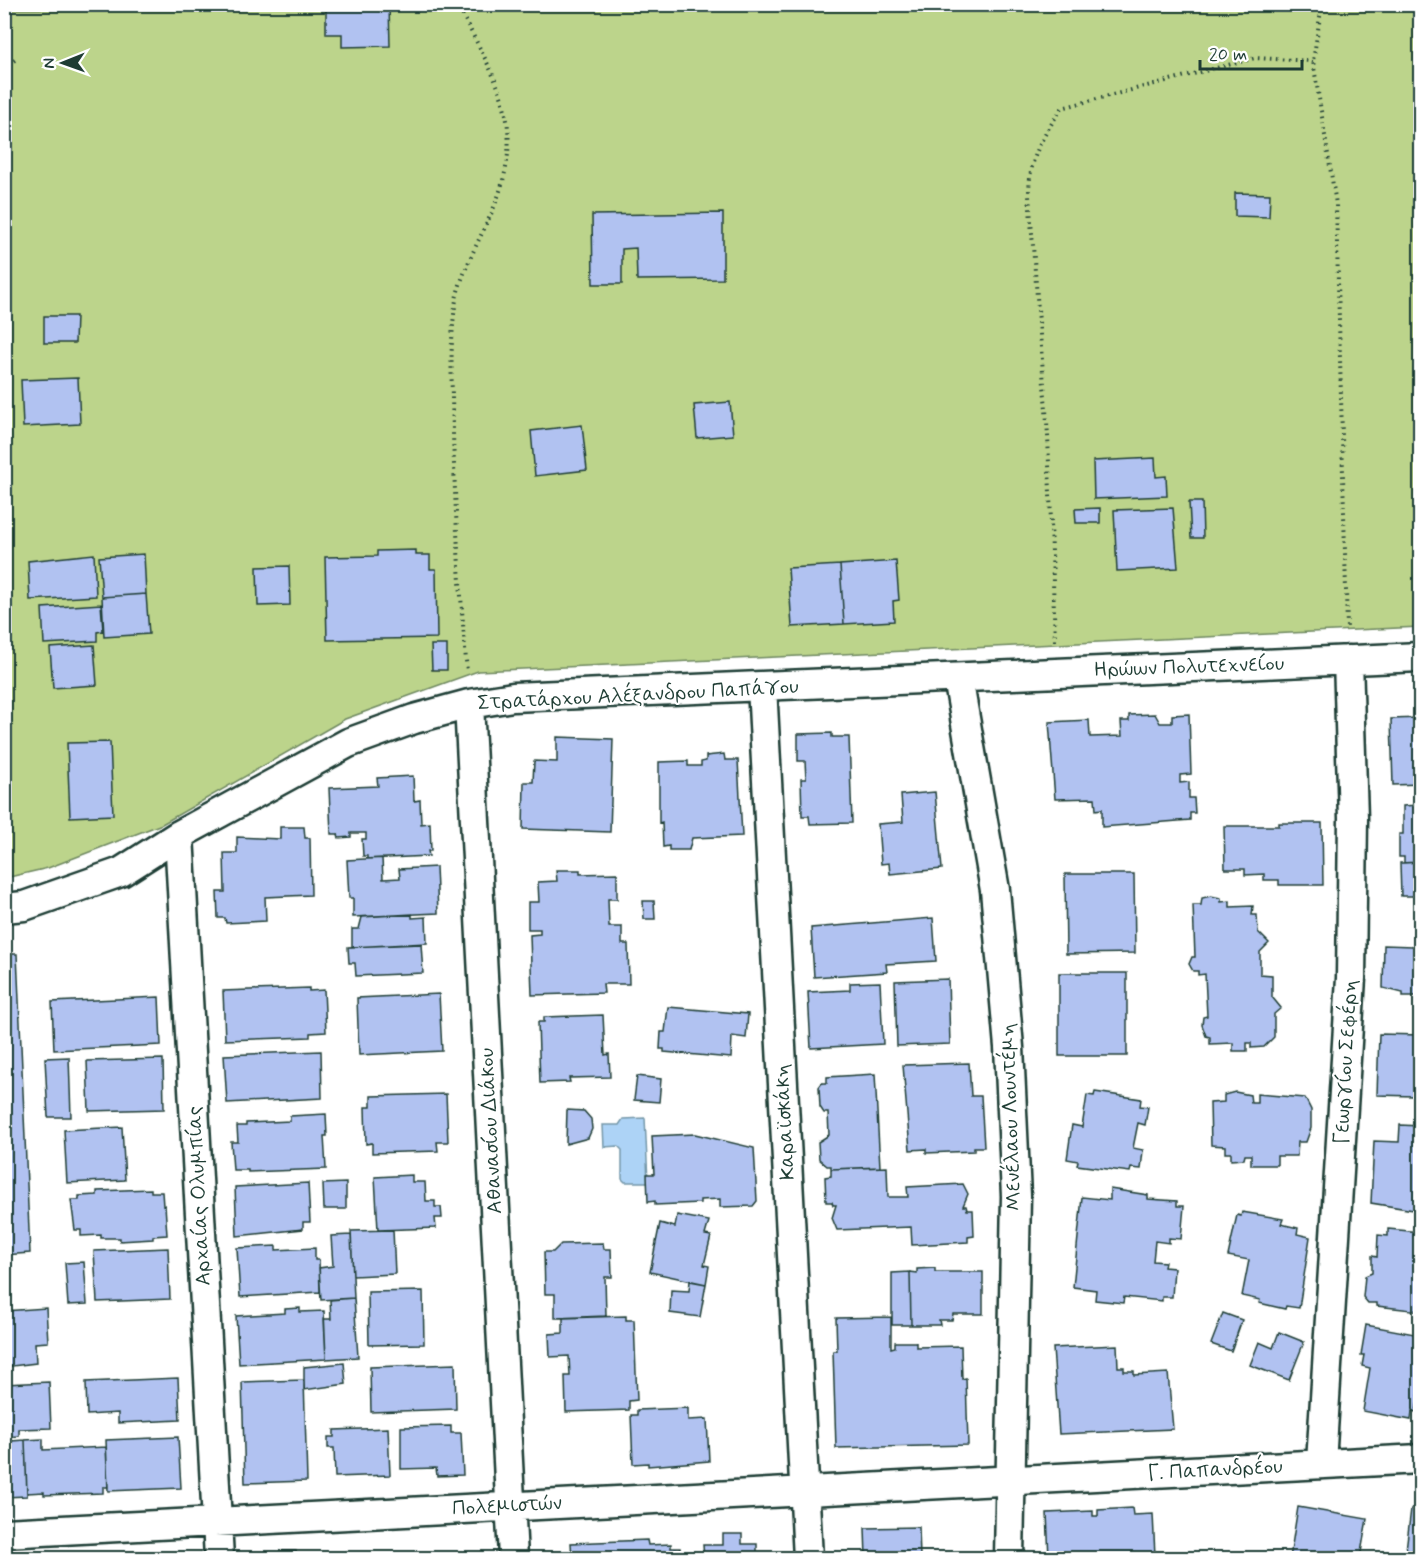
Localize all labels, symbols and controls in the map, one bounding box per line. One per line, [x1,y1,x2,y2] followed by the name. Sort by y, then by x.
[33,33,93,93] north arrow
[1200,33,1302,71] scale bar
[1209,43,1247,67] text: 20 m
[39,58,60,69] text: N
[1093,650,1285,684] street label: Ηρώων Πολυτεχνείου
[477,672,799,717] street label: Στρατάρχου Αλέξανδρου Παπάγου
[1327,979,1364,1145] street label: Γεωργίου Σεφέρη
[993,1023,1028,1211] street label: Μενέλαου Λουντέμη
[473,1047,509,1215] street label: Αθανασίου Διάκου
[768,1063,802,1181] street label: Καραϊσκάκη
[180,1105,218,1287] street label: Αρχαίας Ολυμπίας
[1147,1451,1283,1488] street label: Γ. Παπανδρέου
[451,1489,563,1523] street label: Πολεμιστών

